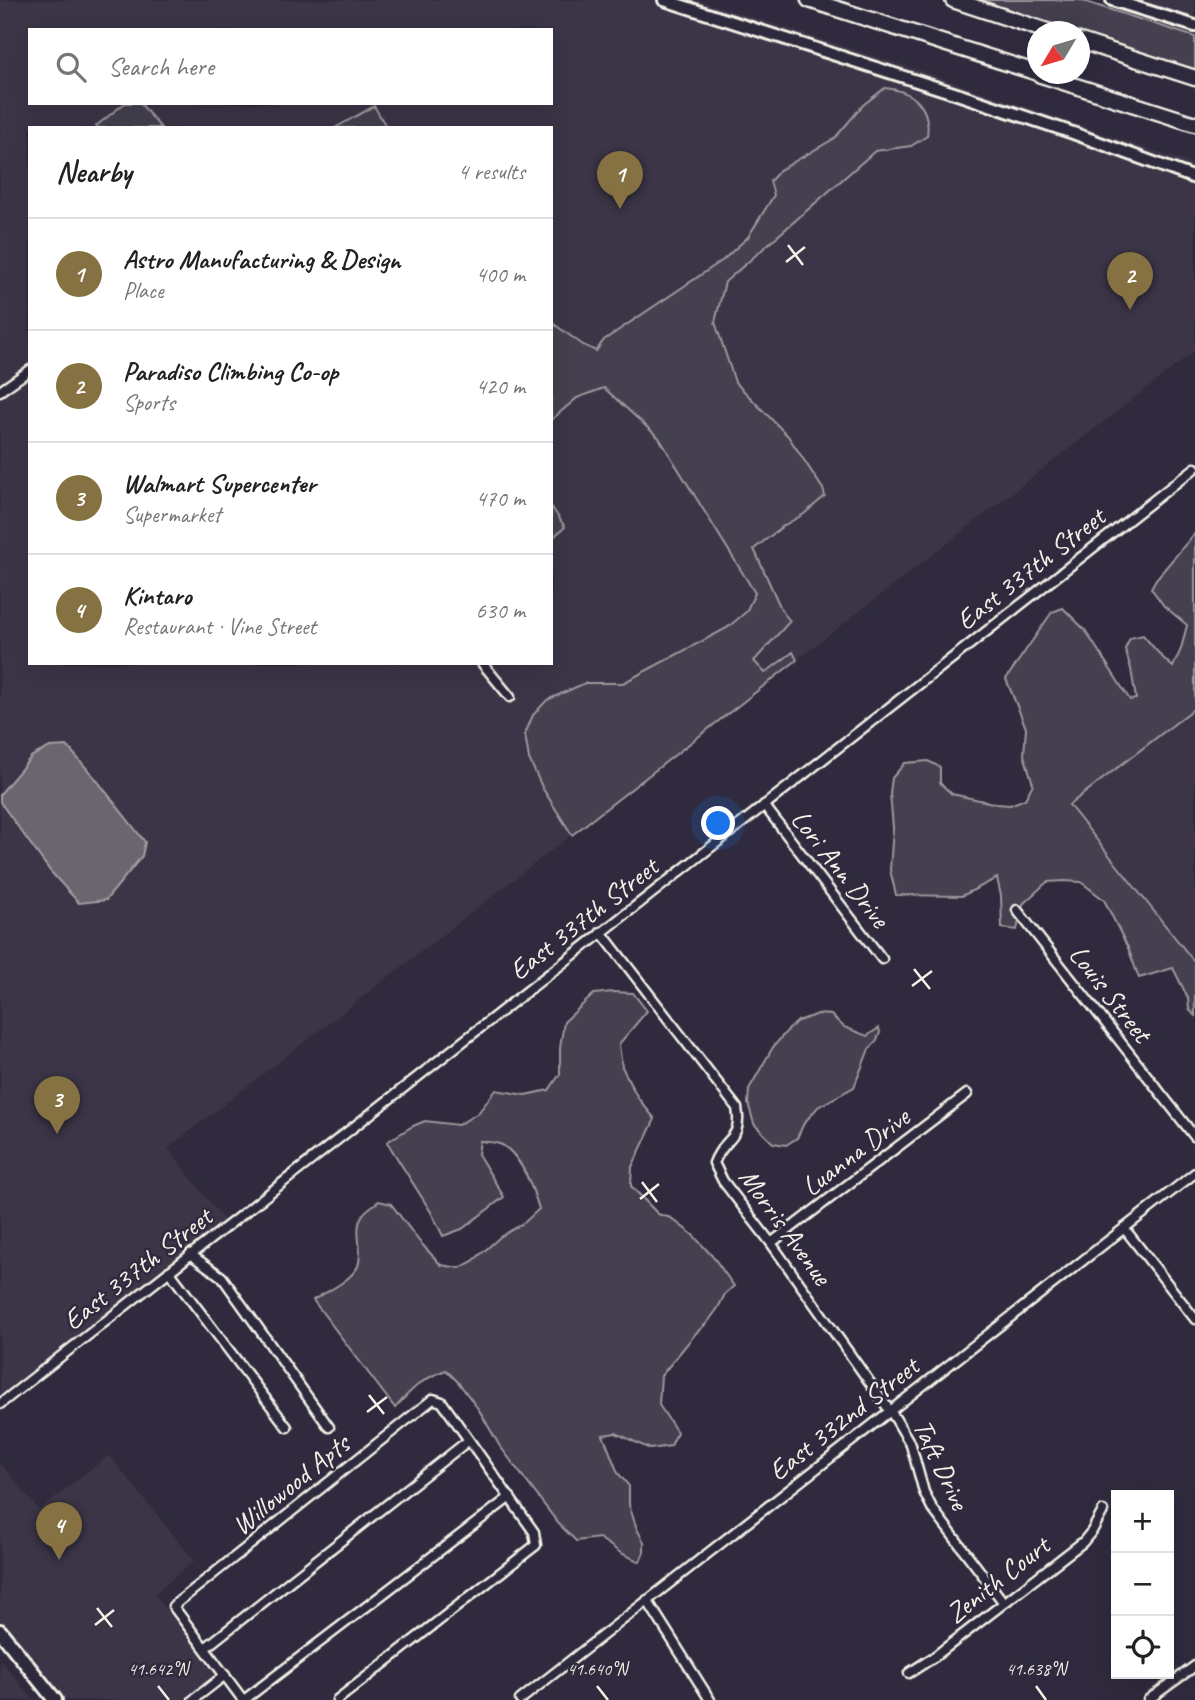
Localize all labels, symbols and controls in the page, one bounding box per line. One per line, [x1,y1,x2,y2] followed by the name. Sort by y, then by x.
[1027,21,1090,84] north arrow
[28,28,553,105] search box
[52,48,90,86] icon: search
[108,50,214,83] text: Search here
[597,151,643,209] pin: 1
[56,153,132,191] text: Nearby
[458,157,525,186] text: 4 results
[123,243,400,276] text: Astro Manufacturing & Design
[1107,252,1153,310] pin: 2
[74,260,84,289] text: 1
[476,260,525,289] text: 400 m
[123,276,163,305] text: Place
[123,355,338,388] text: Paradiso Climbing Co-op
[74,372,84,401] text: 2
[476,372,525,401] text: 420 m
[123,388,175,417] text: Sports
[123,467,316,500] text: Walmart Supercenter
[74,484,84,513] text: 3
[476,484,525,513] text: 470 m
[949,498,1114,637] street label: East 337th Street
[123,500,221,529] text: Supermarket
[123,579,192,612] text: Kintaro
[74,596,84,625] text: 4
[476,596,525,625] text: 630 m
[123,612,316,641] text: Restaurant · Vine Street
[784,802,899,936] street label: Lori Ann Drive
[701,806,735,840] your location
[502,848,667,987] street label: East 337th Street
[1062,938,1161,1051] street label: Louis Street
[34,1076,80,1134] pin: 3
[794,1098,918,1203] street label: Luanna Drive
[731,1161,841,1293] street label: Morris Avenue
[56,1198,221,1337] street label: East 337th Street
[761,1347,928,1488] street label: East 332nd Street
[906,1414,978,1517] street label: Taft Drive
[224,1425,358,1542] street label: Willowood Apts
[1111,1490,1174,1679] map controls
[1111,1490,1174,1553] button: +
[36,1502,82,1560] pin: 4
[938,1526,1058,1631] street label: Zenith Court
[1111,1553,1174,1616] button: −
[1111,1616,1174,1679] button: locate
[128,1658,191,1680] text: 41.642°N
[567,1658,630,1680] text: 41.640°N
[1006,1658,1069,1680] text: 41.638°N

